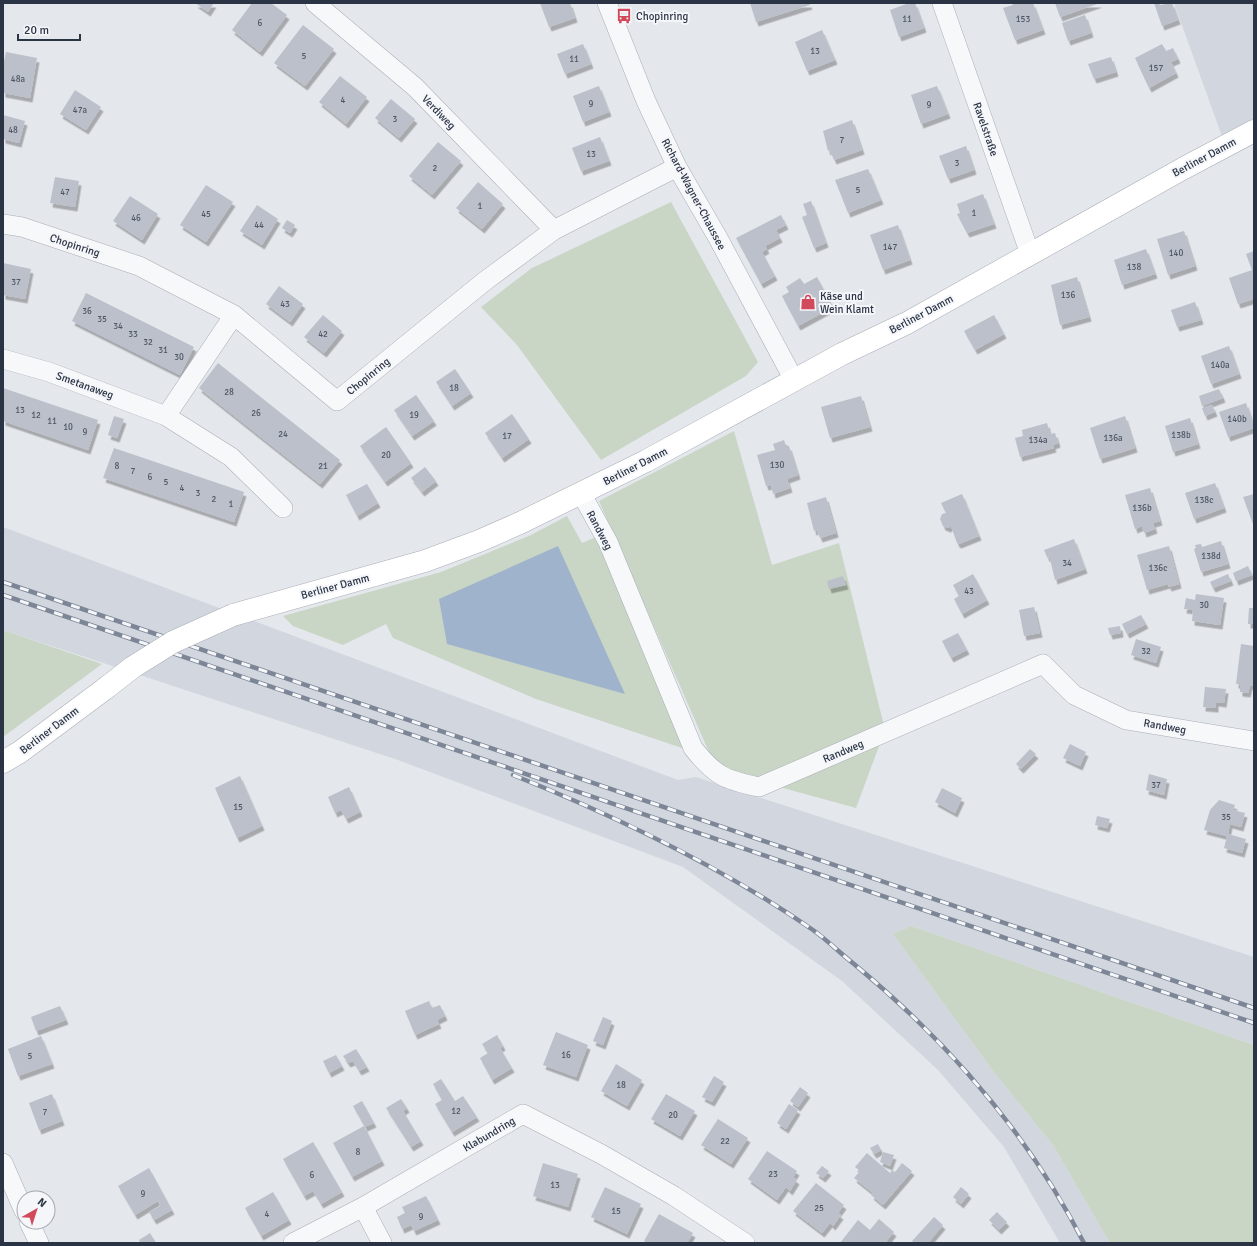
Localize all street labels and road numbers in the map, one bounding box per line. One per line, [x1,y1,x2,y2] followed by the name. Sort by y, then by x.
[419,92,458,132] street label: Verdiweg
[970,101,1001,158] street label: Ravelstraße
[1170,135,1239,180] street label: Berliner Damm
[659,136,729,252] street label: Richard-Wagner-Chaussee
[48,231,102,260] street label: Chopinring
[887,292,956,337] street label: Berliner Damm
[344,355,393,398] street label: Chopinring
[54,369,116,402] street label: Smetanaweg
[601,445,670,488] street label: Berliner Damm
[584,508,615,552] street label: Randweg
[299,571,371,602] street label: Berliner Damm
[17,704,82,757] street label: Berliner Damm
[1143,716,1187,737] street label: Randweg
[821,737,866,766] street label: Randweg
[461,1114,518,1155] street label: Klabundring

